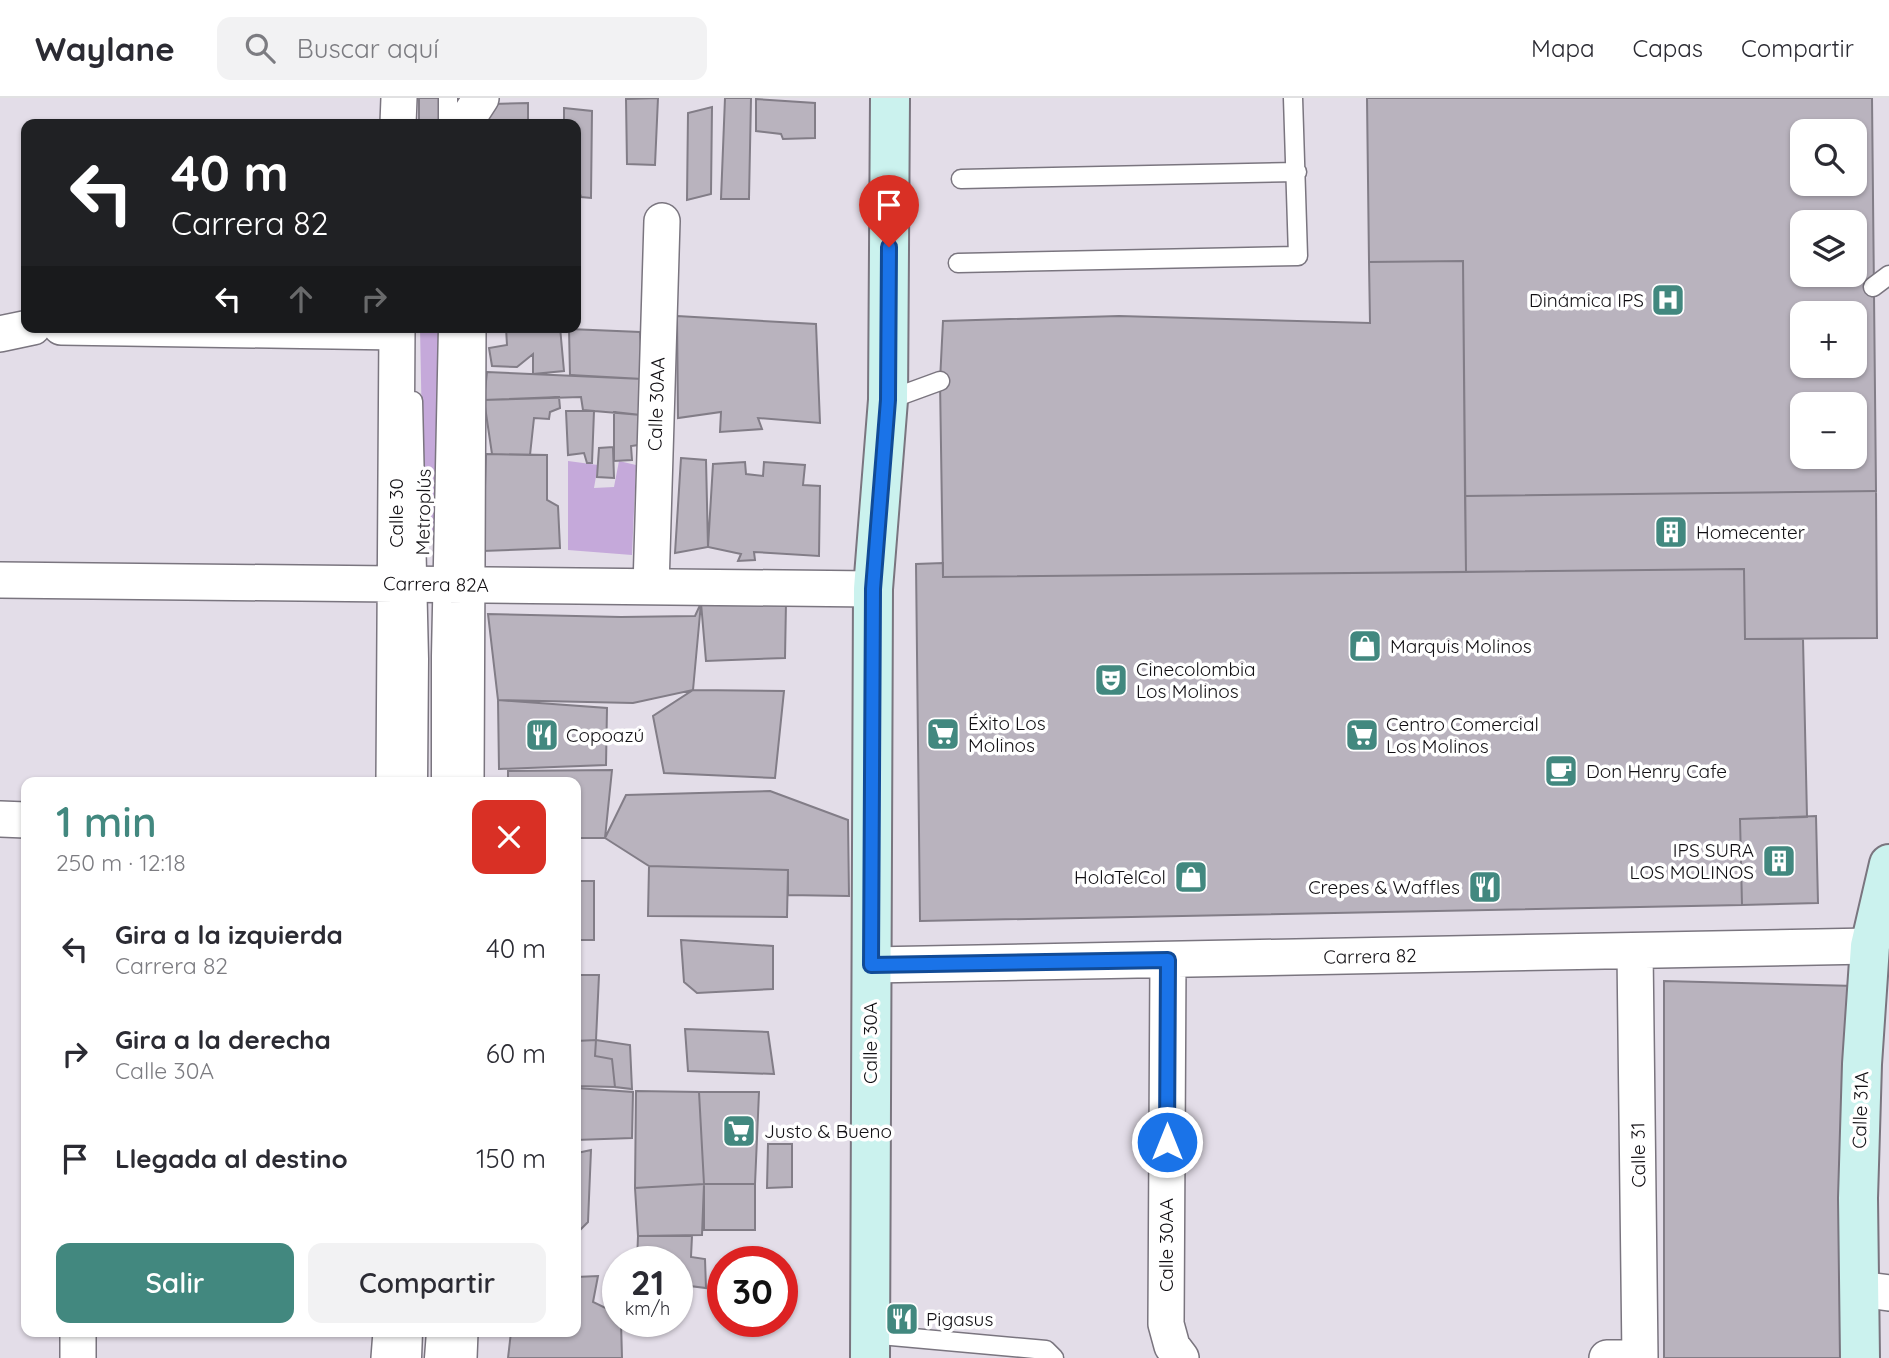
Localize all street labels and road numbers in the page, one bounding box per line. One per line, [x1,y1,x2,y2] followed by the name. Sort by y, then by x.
[642,357,670,451] street label: Calle 30AA
[410,468,436,556] street label: Metroplús
[384,478,408,548] street label: Calle 30
[383,571,489,597] street label: Carrera 82A
[1323,943,1417,969] street label: Carrera 82
[858,1002,882,1084] street label: Calle 30A
[1847,1071,1873,1149] street label: Calle 31A
[1625,1122,1651,1188] street label: Calle 31
[1154,1198,1178,1292] street label: Calle 30AA

